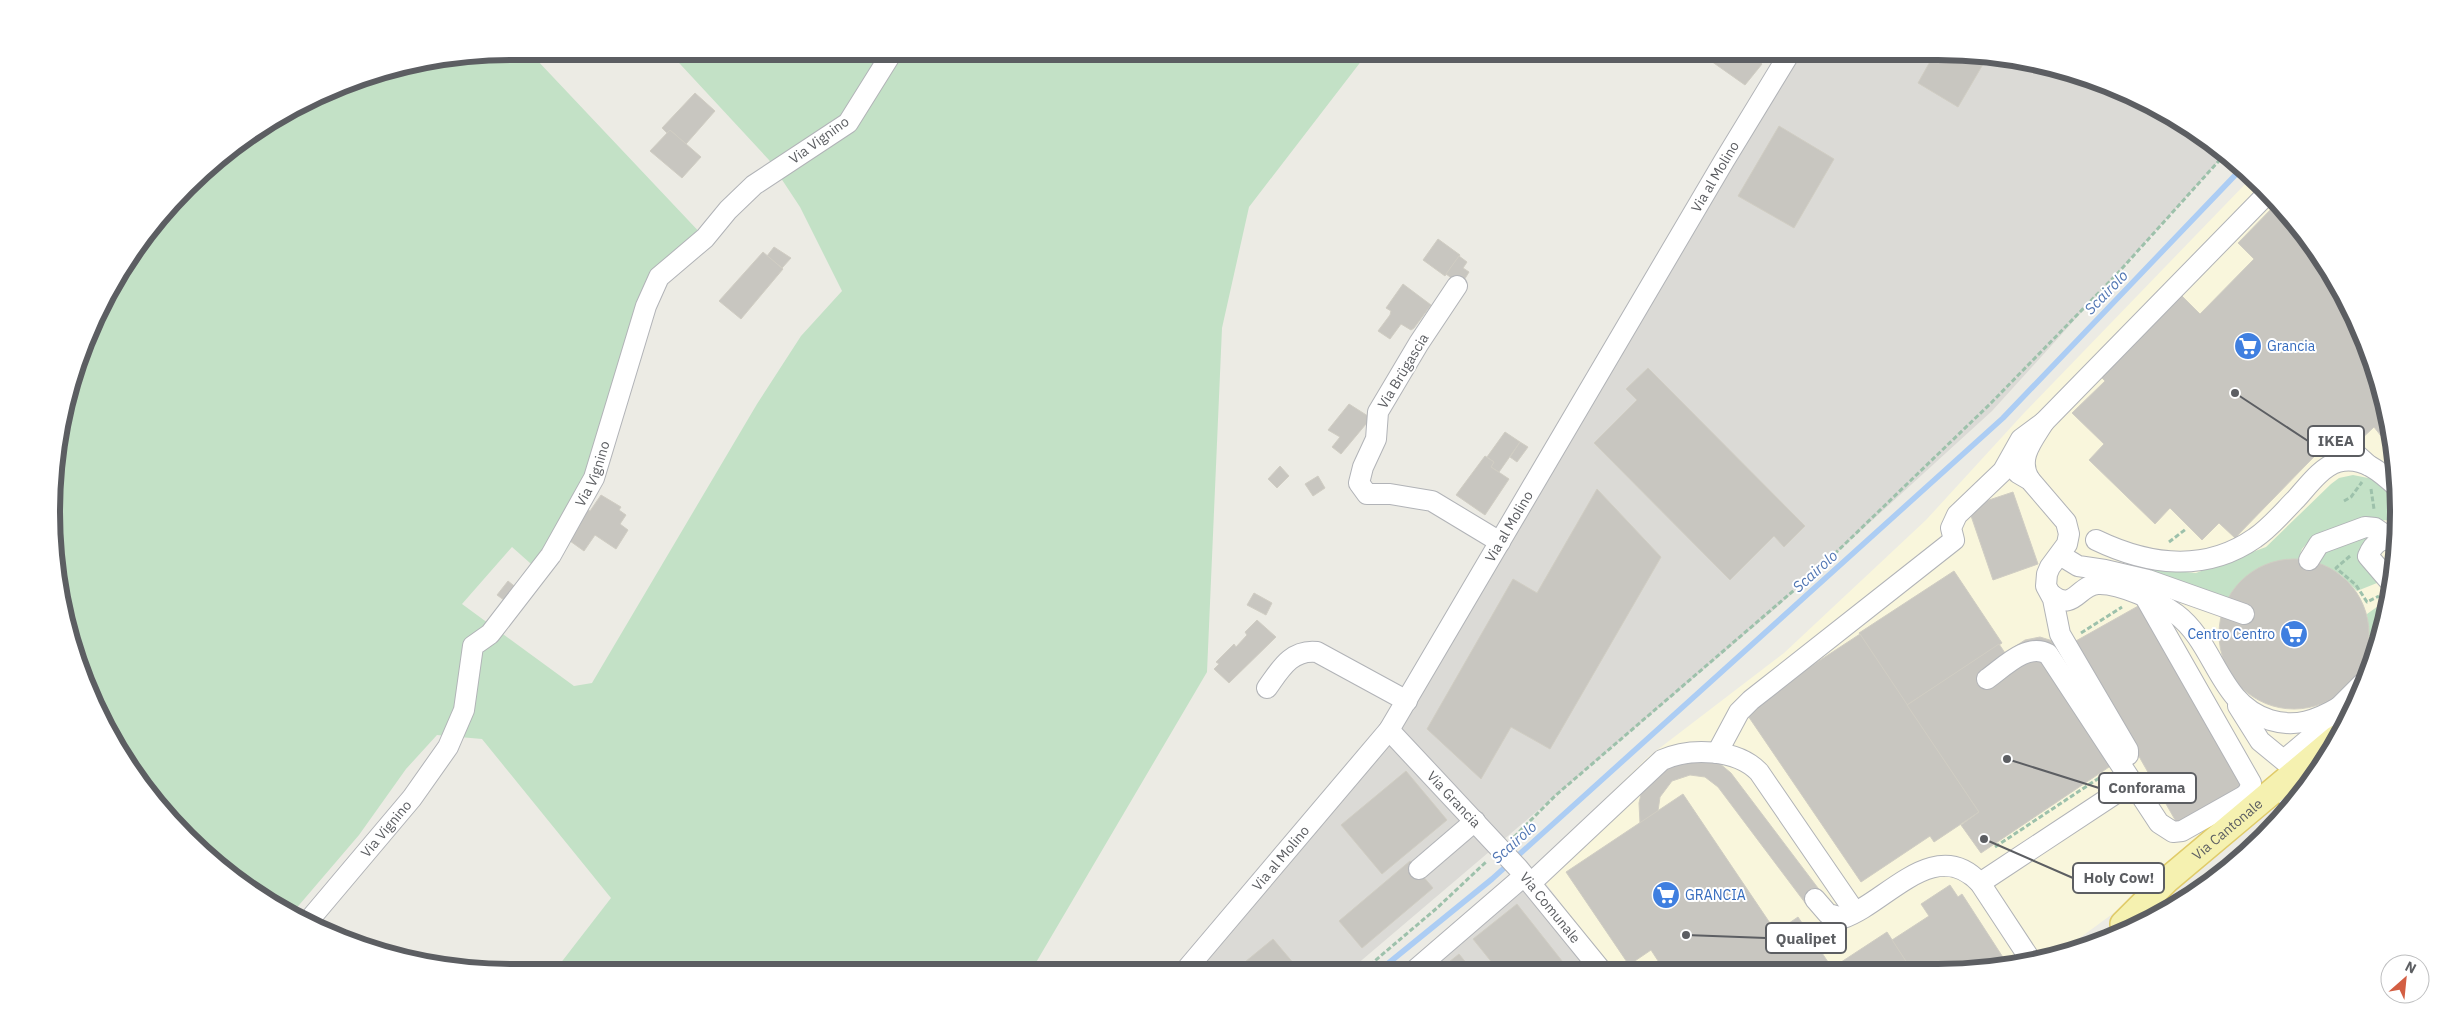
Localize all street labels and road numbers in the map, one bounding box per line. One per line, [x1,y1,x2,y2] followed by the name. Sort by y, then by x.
[786,112,853,168] street label: Via Vignino
[1687,138,1743,215] street label: Via al Molino
[1373,330,1433,412] street label: Via Brügascia
[571,439,614,510] street label: Via Vignino
[1481,487,1537,565] street label: Via al Molino
[1423,767,1485,832] street label: Via Grancia
[2188,794,2266,864] street label: Via Cantonale
[357,796,415,861] street label: Via Vignino
[1248,822,1313,894] street label: Via al Molino
[1516,868,1585,947] street label: Via Comunale

